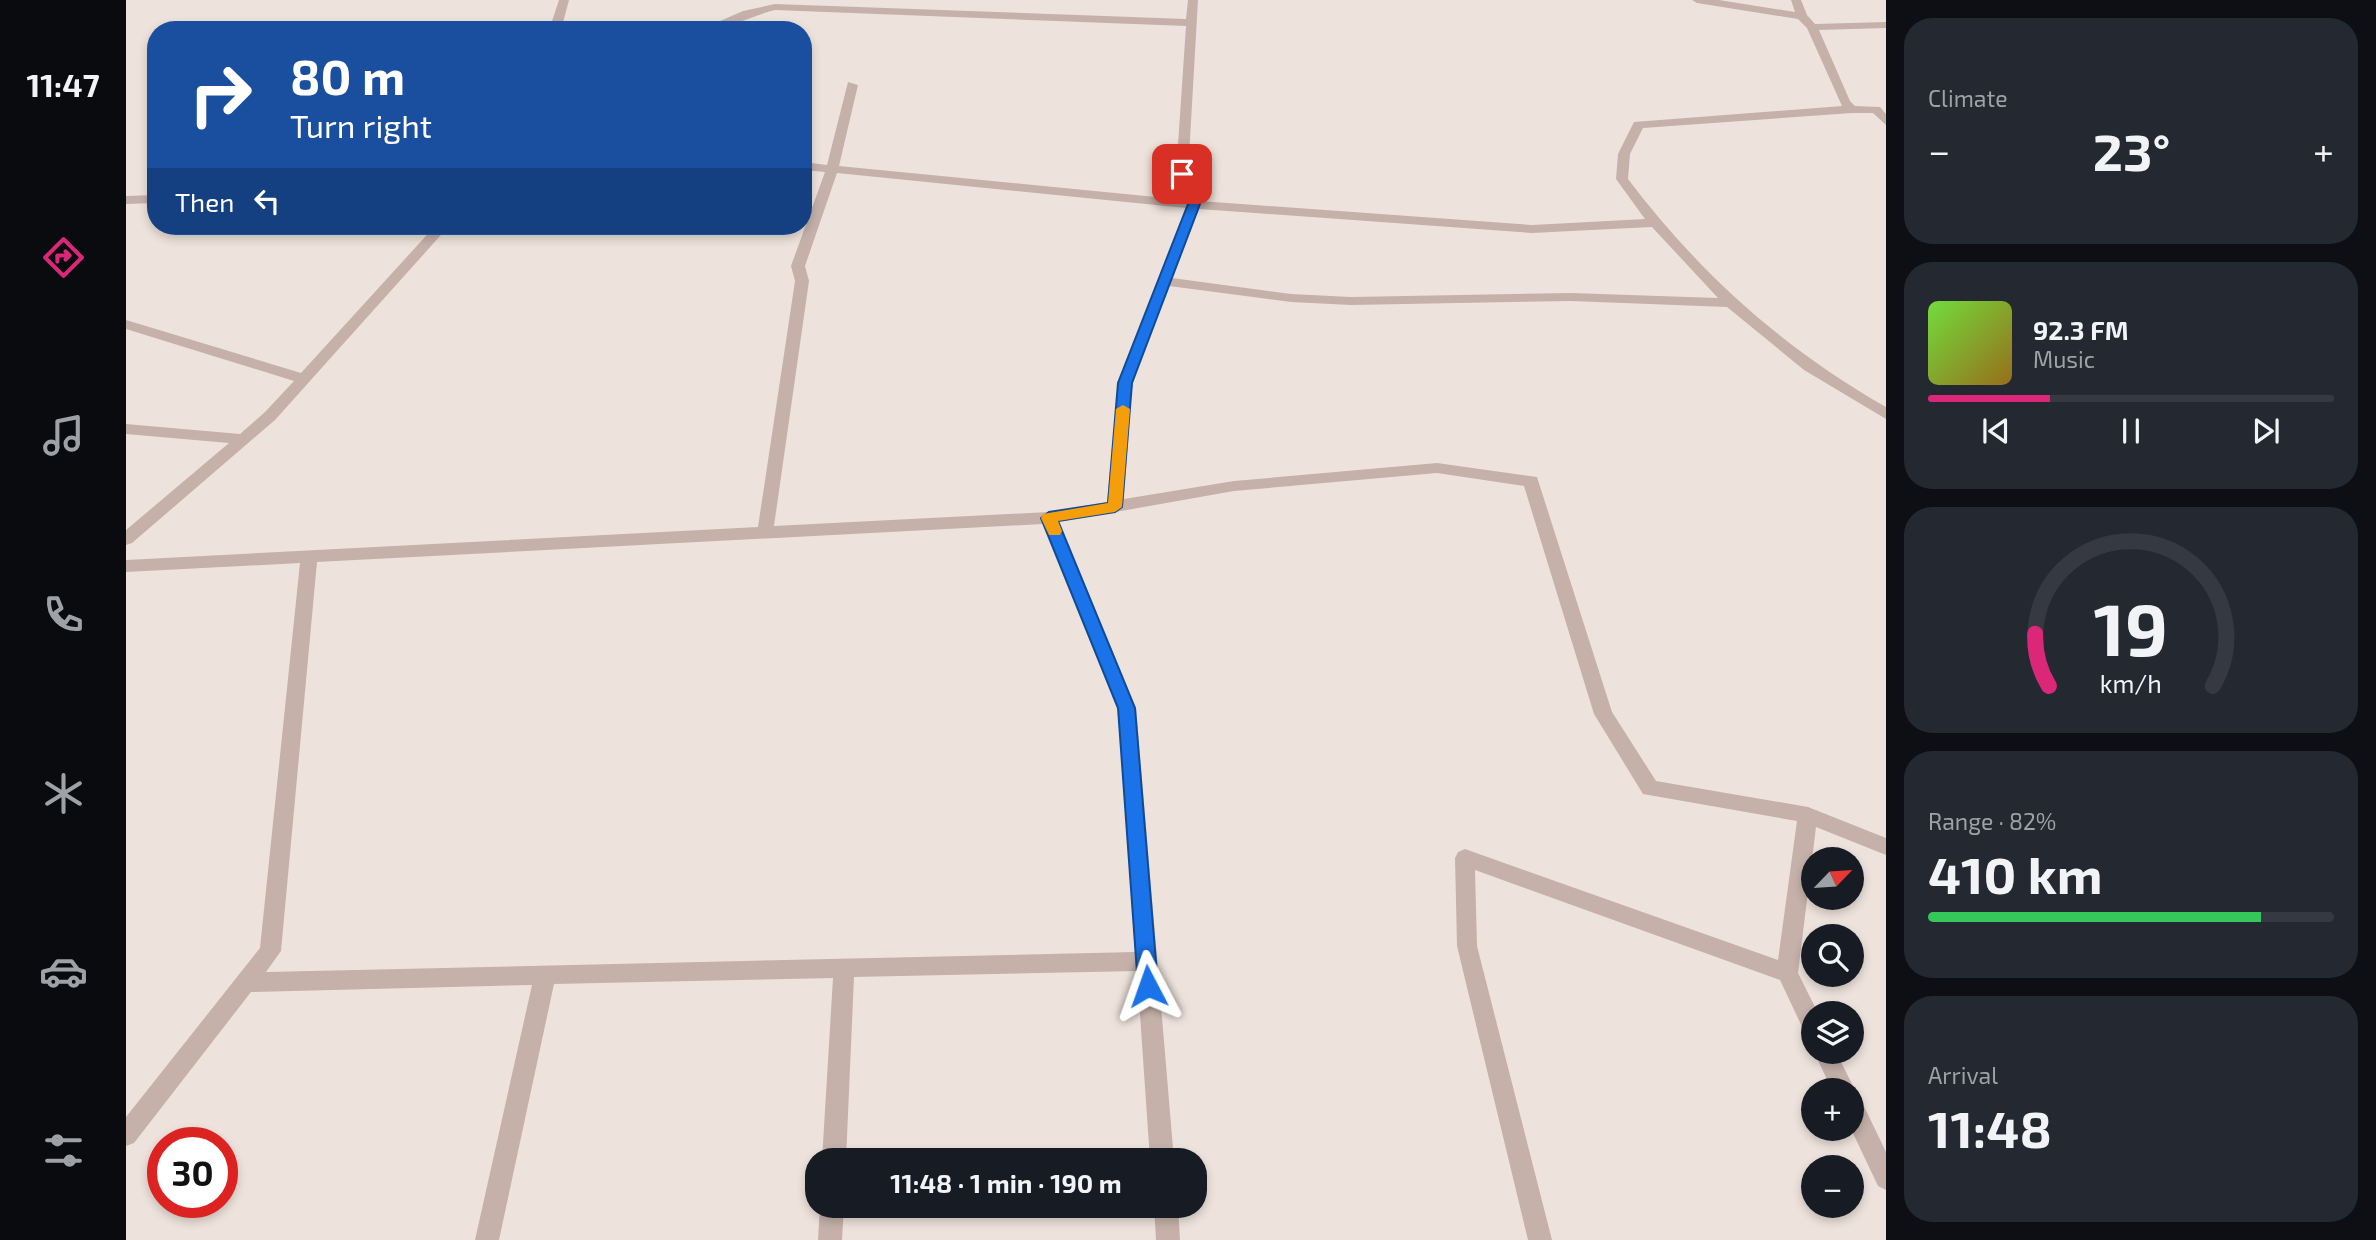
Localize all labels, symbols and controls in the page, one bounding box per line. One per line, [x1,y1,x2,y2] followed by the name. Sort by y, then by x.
[290,46,405,105] text: 80 m
[175,49,266,140] icon: right
[26,65,100,103] text: 11:47
[1928,84,2008,112] text: Climate
[290,106,432,144] text: Turn right
[2093,119,2170,181] text: 23°
[1928,127,1950,173] text: −
[2313,127,2334,173] text: +
[1152,144,1212,204] pin
[1163,155,1201,193] icon: arrive
[248,182,286,220] icon: left
[175,186,234,217] text: Then
[39,233,88,282] icon: directions
[2033,314,2128,345] text: 92.3 FM
[2033,345,2095,373] text: Music
[39,411,88,460] icon: music
[1977,412,2015,450] icon: previous
[2112,412,2150,450] icon: pause
[2247,412,2285,450] icon: next
[2094,583,2168,671] text: 19
[39,590,88,639] icon: phone
[2100,668,2162,698] text: km/h
[39,769,88,818] icon: climate
[1928,807,2056,835] text: Range · 82%
[1928,842,2103,904] text: 410 km
[1801,847,1864,910] north arrow
[1801,847,1864,1218] map controls
[1801,924,1864,987] button: search
[39,947,88,996] icon: car
[1111,949,1185,1023] position arrow
[1801,1001,1864,1064] button: layers
[1928,1061,1998,1089] text: Arrival
[1801,1078,1864,1141] button: +
[1928,1096,2052,1158] text: 11:48
[39,1126,88,1175] icon: filters
[147,1127,238,1218] speed limit sign: 30
[1801,1155,1864,1218] button: −
[890,1167,1122,1198] text: 11:48 · 1 min · 190 m

